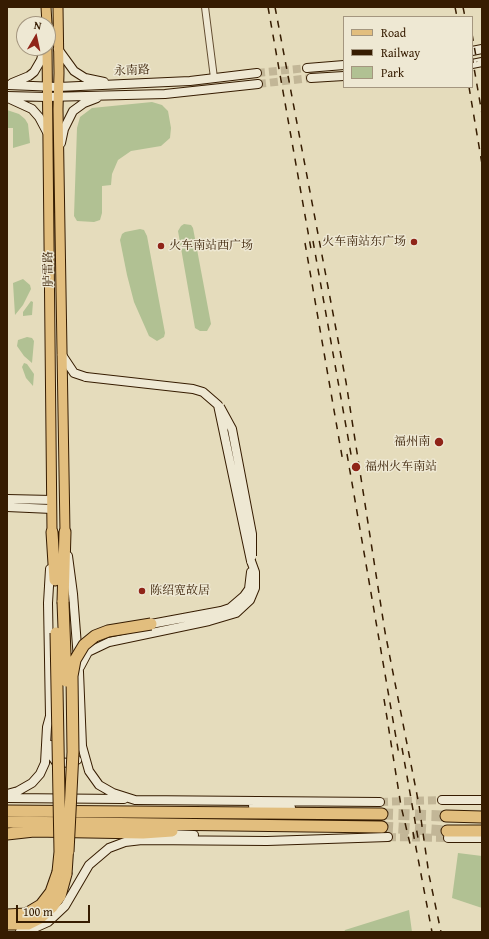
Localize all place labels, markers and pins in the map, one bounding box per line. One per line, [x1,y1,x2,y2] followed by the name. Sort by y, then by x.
[322,235,406,249] place label: 火车南站东广场
[409,237,419,247] marker: 火车南站东广场
[169,239,253,253] place label: 火车南站西广场
[156,241,166,251] marker: 火车南站西广场
[394,435,430,449] place label: 福州南
[433,436,445,448] marker: 福州南
[365,460,437,474] place label: 福州火车南站
[350,461,362,473] marker: 福州火车南站
[150,584,210,598] place label: 陈绍宽故居
[137,586,147,596] marker: 陈绍宽故居

